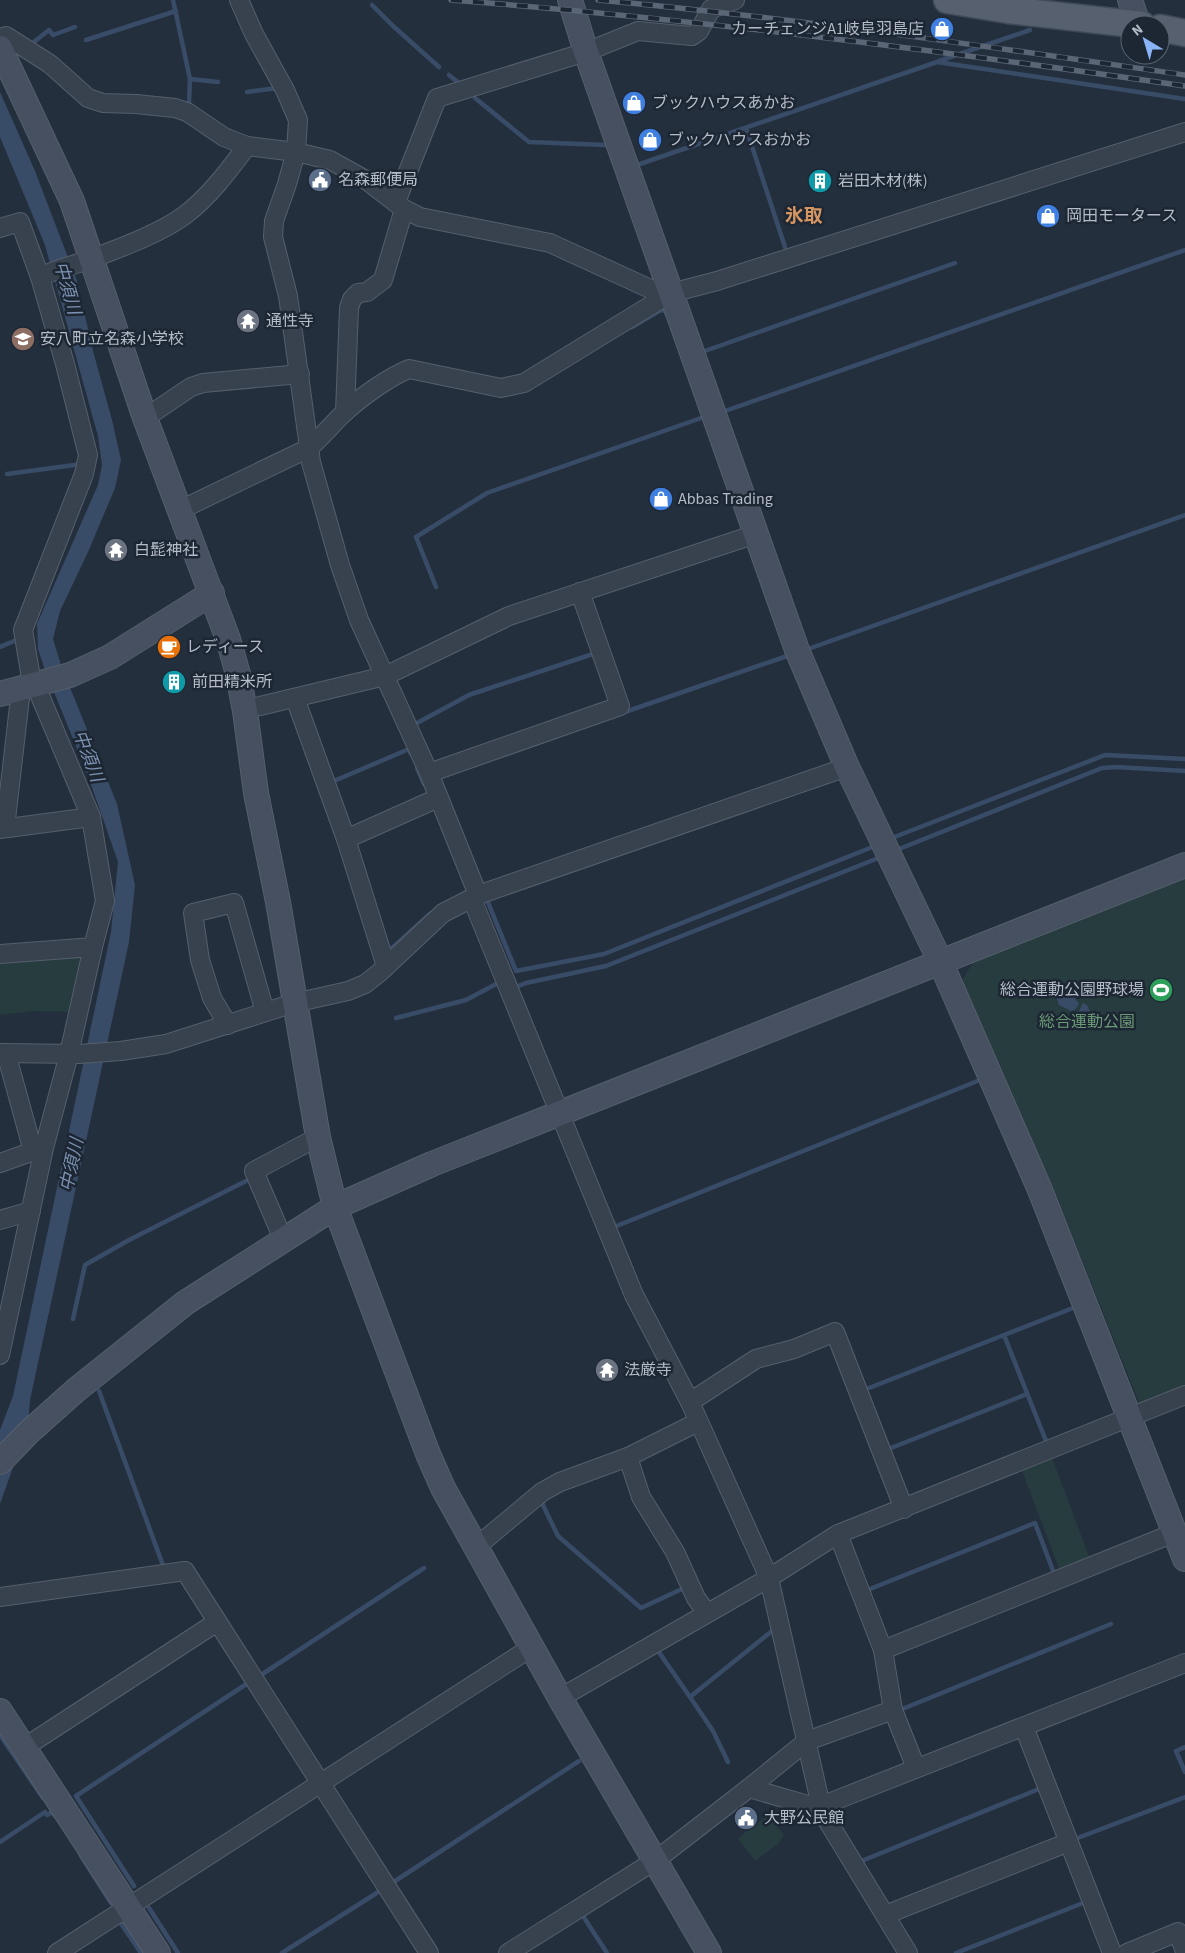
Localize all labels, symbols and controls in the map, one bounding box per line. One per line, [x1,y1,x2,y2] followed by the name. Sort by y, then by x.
[1120,15,1170,65] north arrow
[929,16,955,42] shop icon: カーチェンジA1岐阜羽島店
[731,18,924,40] place label: カーチェンジA1岐阜羽島店
[1128,20,1147,41] text: N
[621,90,647,116] shop icon: ブックハウスあかお
[652,92,795,114] place label: ブックハウスあかお
[637,127,663,153] shop icon: ブックハウスおかお
[668,129,811,151] place label: ブックハウスおかお
[307,167,333,193] public building icon: 名森郵便局
[807,168,833,194] building icon: 岩田木材(株)
[338,169,418,191] place label: 名森郵便局
[838,170,928,192] place label: 岩田木材(株)
[785,203,823,230] district label: 氷取
[1035,203,1061,229] shop icon: 岡田モータース
[1066,205,1177,227] place label: 岡田モータース
[48,259,87,319] water label: 中須川
[235,308,261,334] temple icon: 通性寺
[266,310,314,332] place label: 通性寺
[10,326,36,352] school or university icon: 安八町立名森小学校
[40,328,184,350] place label: 安八町立名森小学校
[648,486,674,512] shop icon: Abbas Trading
[678,488,773,510] place label: Abbas Trading
[103,537,129,563] temple icon: 白髭神社
[134,539,198,561] place label: 白髭神社
[156,634,182,660] cafe icon: レディース
[186,636,264,658] place label: レディース
[161,669,187,695] building icon: 前田精米所
[192,671,272,693] place label: 前田精米所
[67,726,110,788] water label: 中須川
[1148,977,1174,1003] sports icon: 総合運動公園野球場
[1000,979,1144,1001] place label: 総合運動公園野球場
[1039,1011,1135,1033] park label: 総合運動公園
[54,1134,90,1194] water label: 中須川
[594,1357,620,1383] temple icon: 法厳寺
[624,1359,672,1381] place label: 法厳寺
[733,1805,759,1831] public building icon: 大野公民館
[764,1807,844,1829] place label: 大野公民館

